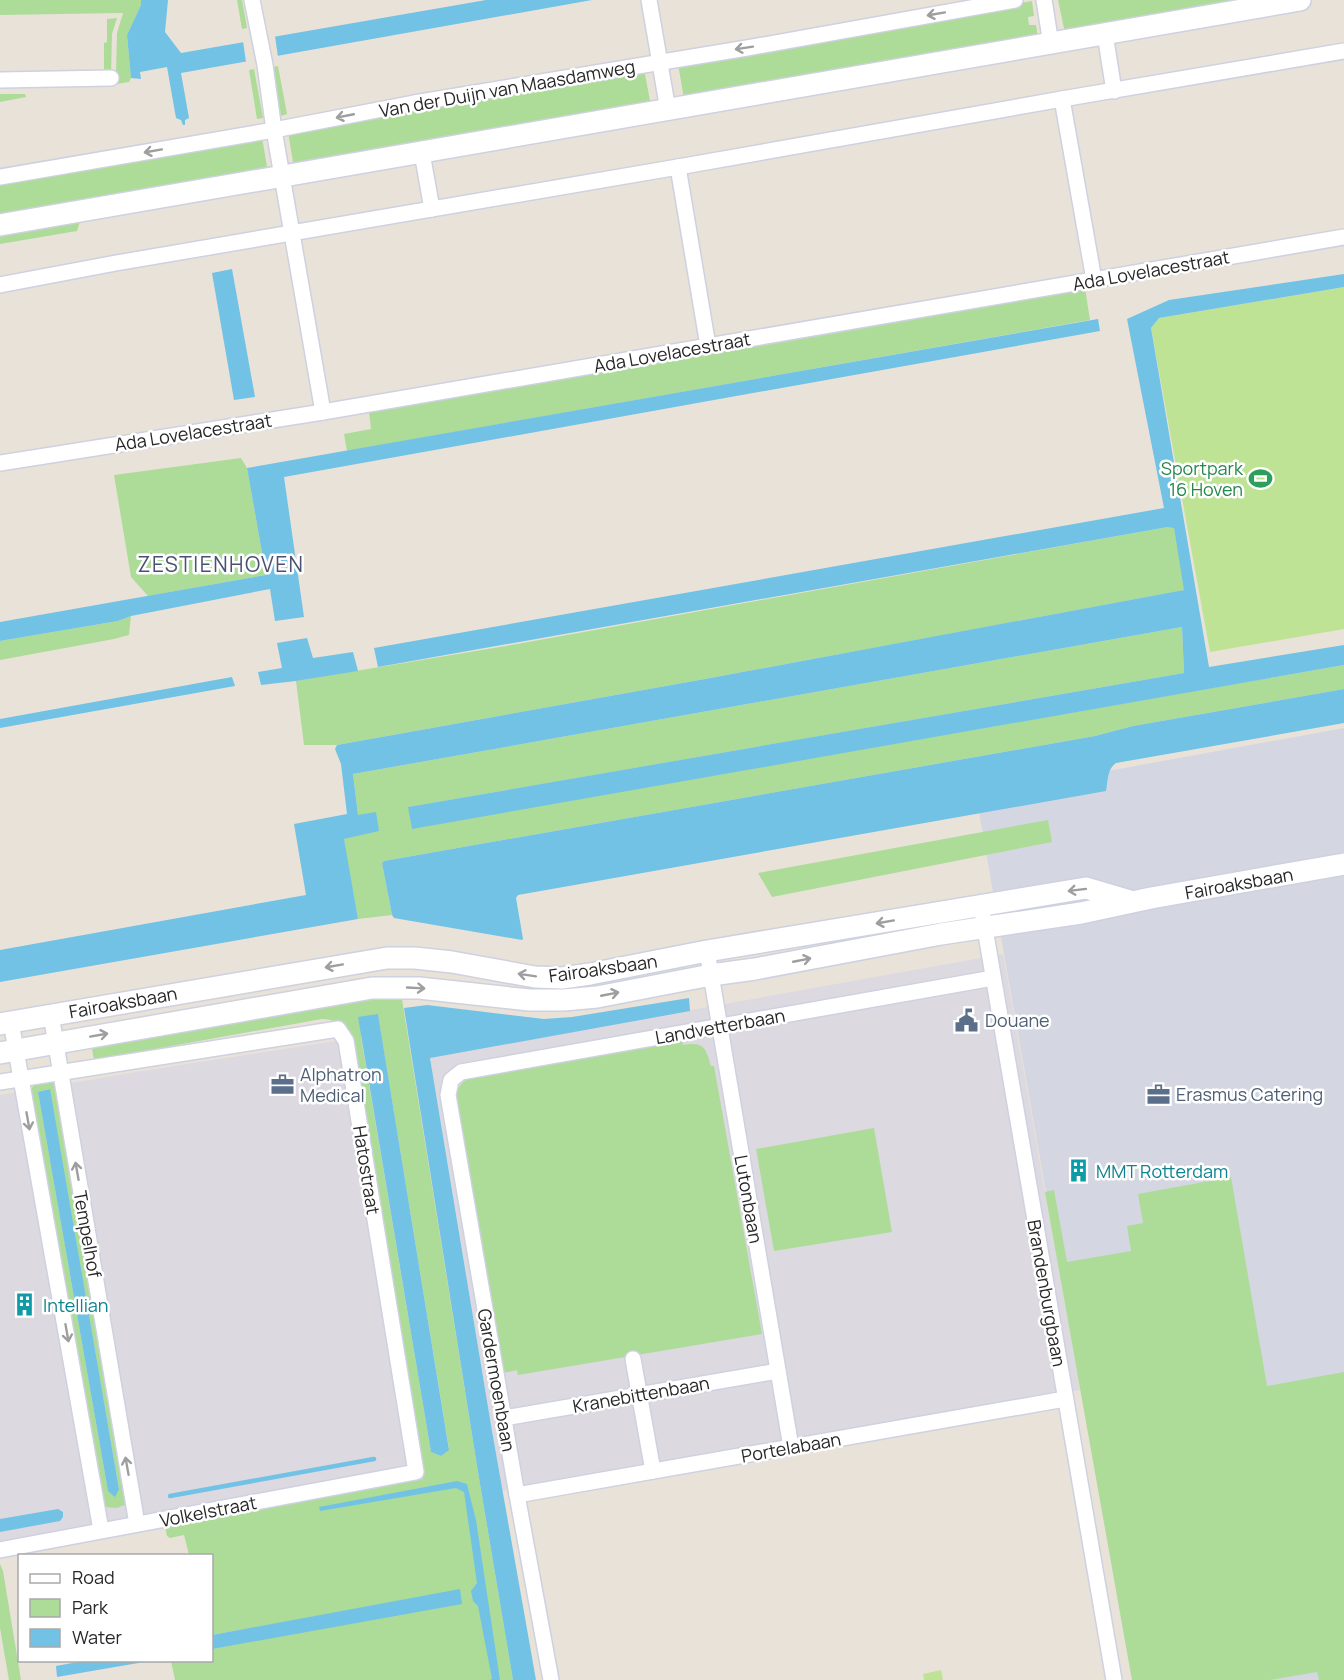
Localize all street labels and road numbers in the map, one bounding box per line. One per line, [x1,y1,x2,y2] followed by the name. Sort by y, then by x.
[377,54,637,122] street label: Van der Duijn van Maasdamweg
[1071,244,1231,296] street label: Ada Lovelacestraat
[592,326,752,378] street label: Ada Lovelacestraat
[113,408,273,456] street label: Ada Lovelacestraat
[1183,862,1295,904] street label: Fairoaksbaan
[547,949,659,987] street label: Fairoaksbaan
[67,981,179,1023] street label: Fairoaksbaan
[653,1003,787,1049] street label: Landvetterbaan
[348,1124,386,1216] street label: Hatostraat
[729,1153,769,1245] street label: Lutonbaan
[69,1189,108,1280] street label: Tempelhof
[1022,1218,1072,1368] street label: Brandenburgbaan
[473,1307,521,1453] street label: Gardermoenbaan
[571,1370,711,1418] street label: Kranebittenbaan
[739,1426,843,1468] street label: Portelabaan
[158,1490,258,1532] street label: Volkelstraat

